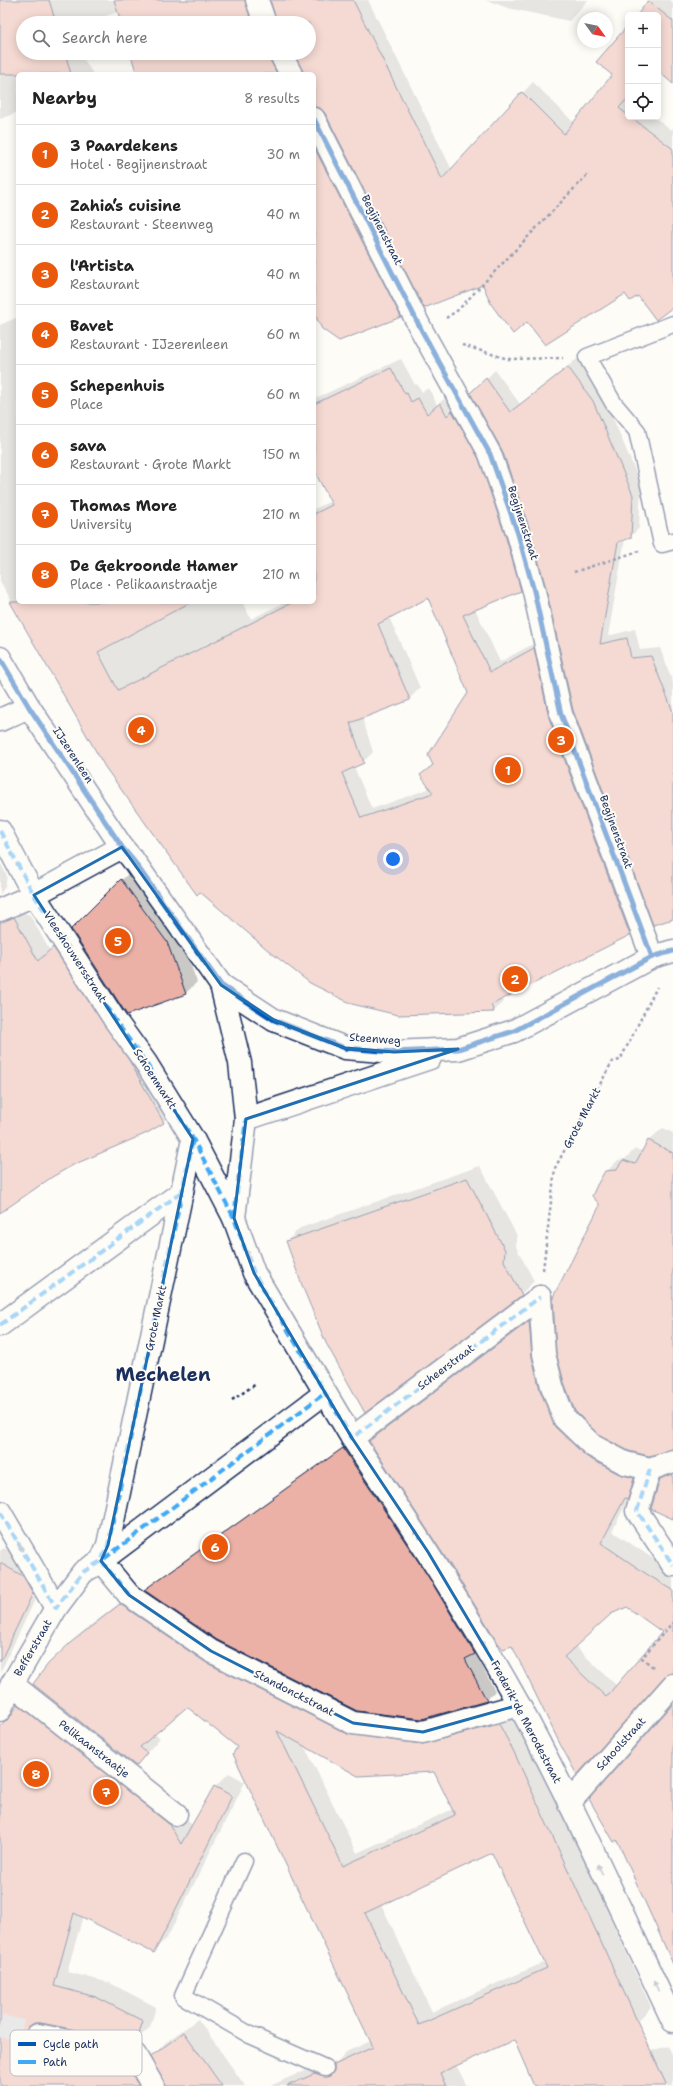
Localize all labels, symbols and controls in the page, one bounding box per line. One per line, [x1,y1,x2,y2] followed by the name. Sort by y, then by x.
[577,12,613,48] north arrow
[625,12,661,120] map controls
[625,12,661,48] button: +
[16,16,316,60] search box
[30,27,52,49] icon: search
[62,28,148,48] text: Search here
[625,48,661,84] button: −
[625,84,661,120] button: locate
[32,87,97,109] text: Nearby
[244,90,300,107] text: 8 results
[70,136,178,156] text: 3 Paardekens
[42,146,48,163] text: 1
[266,146,300,163] text: 30 m
[70,156,208,173] text: Hotel · Begijnenstraat
[358,192,406,268] street label: Begijnenstraat
[70,196,181,216] text: Zahia‘s cuisine
[40,206,50,223] text: 2
[266,206,300,223] text: 40 m
[70,216,213,233] text: Restaurant · Steenweg
[70,256,134,276] text: l'Artista
[40,266,50,283] text: 3
[266,266,300,283] text: 40 m
[70,276,140,293] text: Restaurant
[70,316,114,336] text: Bavet
[40,326,50,343] text: 4
[267,326,300,343] text: 60 m
[70,336,228,353] text: Restaurant · IJzerenleen
[70,376,165,396] text: Schepenhuis
[41,386,49,403] text: 5
[267,386,300,403] text: 60 m
[70,396,103,413] text: Place
[70,436,106,456] text: sava
[40,446,50,463] text: 6
[262,446,300,463] text: 150 m
[70,456,231,473] text: Restaurant · Grote Markt
[504,484,542,562] street label: Begijnenstraat
[70,496,177,516] text: Thomas More
[40,506,50,523] text: 7
[262,506,300,523] text: 210 m
[70,516,132,533] text: University
[70,556,238,576] text: De Gekroonde Hamer
[40,566,50,583] text: 8
[262,566,300,583] text: 210 m
[70,576,218,593] text: Place · Pelikaanstraatje
[128,715,154,745] pin: 4
[49,724,97,786] street label: IJzerenleen
[548,725,574,755] pin: 3
[495,755,521,785] pin: 1
[596,793,636,871] street label: Begijnenstraat
[383,849,403,869] your location
[40,908,110,1006] street label: Vleeshouwersstraat
[105,926,131,956] pin: 5
[502,964,528,994] pin: 2
[349,1030,402,1048] street label: Steenweg
[130,1046,180,1112] street label: Schoenmarkt
[560,1085,604,1151] street label: Grote Markt
[236,1173,242,1185] one-way arrow
[244,1248,250,1260] one-way arrow
[142,1284,170,1352] street label: Grote Markt
[414,1341,478,1393] street label: Scheerstraat
[115,1362,211,1387] district label: Mechelen
[307,1362,314,1374] one-way arrow
[413,1528,420,1540] one-way arrow
[202,1532,228,1562] pin: 6
[16,1540,23,1552] one-way arrow
[11,1617,56,1679] street label: Befferstraat
[480,1639,487,1651] one-way arrow
[487,1658,565,1786] street label: Frederik de Merodestraat
[251,1666,337,1720] street label: Standonckstraat
[593,1714,649,1774] street label: Schoolstraat
[55,1717,133,1781] street label: Pelikaanstraatje
[23,1759,49,1789] pin: 8
[93,1777,119,1807] pin: 7
[597,1863,603,1875] one-way arrow
[653,1980,659,1992] one-way arrow
[10,2030,142,2076] legend
[43,2037,99,2052] text: Cycle path
[43,2055,67,2070] text: Path

